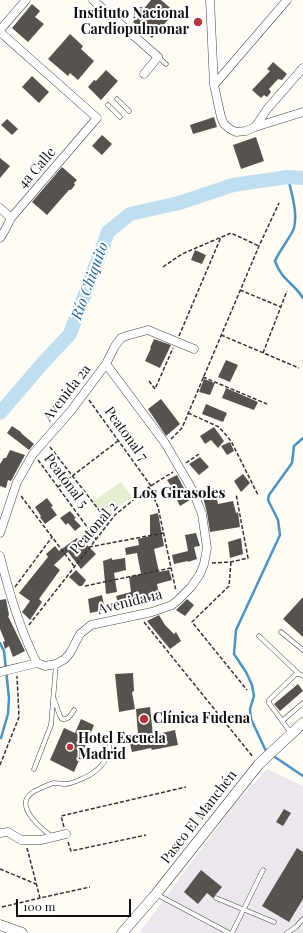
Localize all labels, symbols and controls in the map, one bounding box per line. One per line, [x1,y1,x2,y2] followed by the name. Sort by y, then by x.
[73,6,189,38] place label: Instituto Nacional Cardiopulmonar
[192,16,204,28] marker: Instituto Nacional Cardiopulmonar
[15,144,59,192] street label: 4a Calle
[68,240,112,322] water label: Río Chiquito
[40,361,94,425] street label: Avenida 2a
[101,403,151,465] street label: Peatonal 7
[40,451,92,511] street label: Peatonal 5
[133,484,225,502] district label: Los Girasoles
[67,498,121,558] street label: Peatonal 2
[96,586,164,618] street label: Avenida 1a
[153,711,250,727] place label: Clínica Fudena
[138,713,150,725] marker: Clínica Fudena
[78,731,166,764] place label: Hotel Escuela Madrid
[65,742,75,752] marker: Hotel Escuela Madrid
[157,767,241,867] street label: Paseo El Manchén
[18,891,133,917] scale bar
[23,898,55,914] text: 100 m

